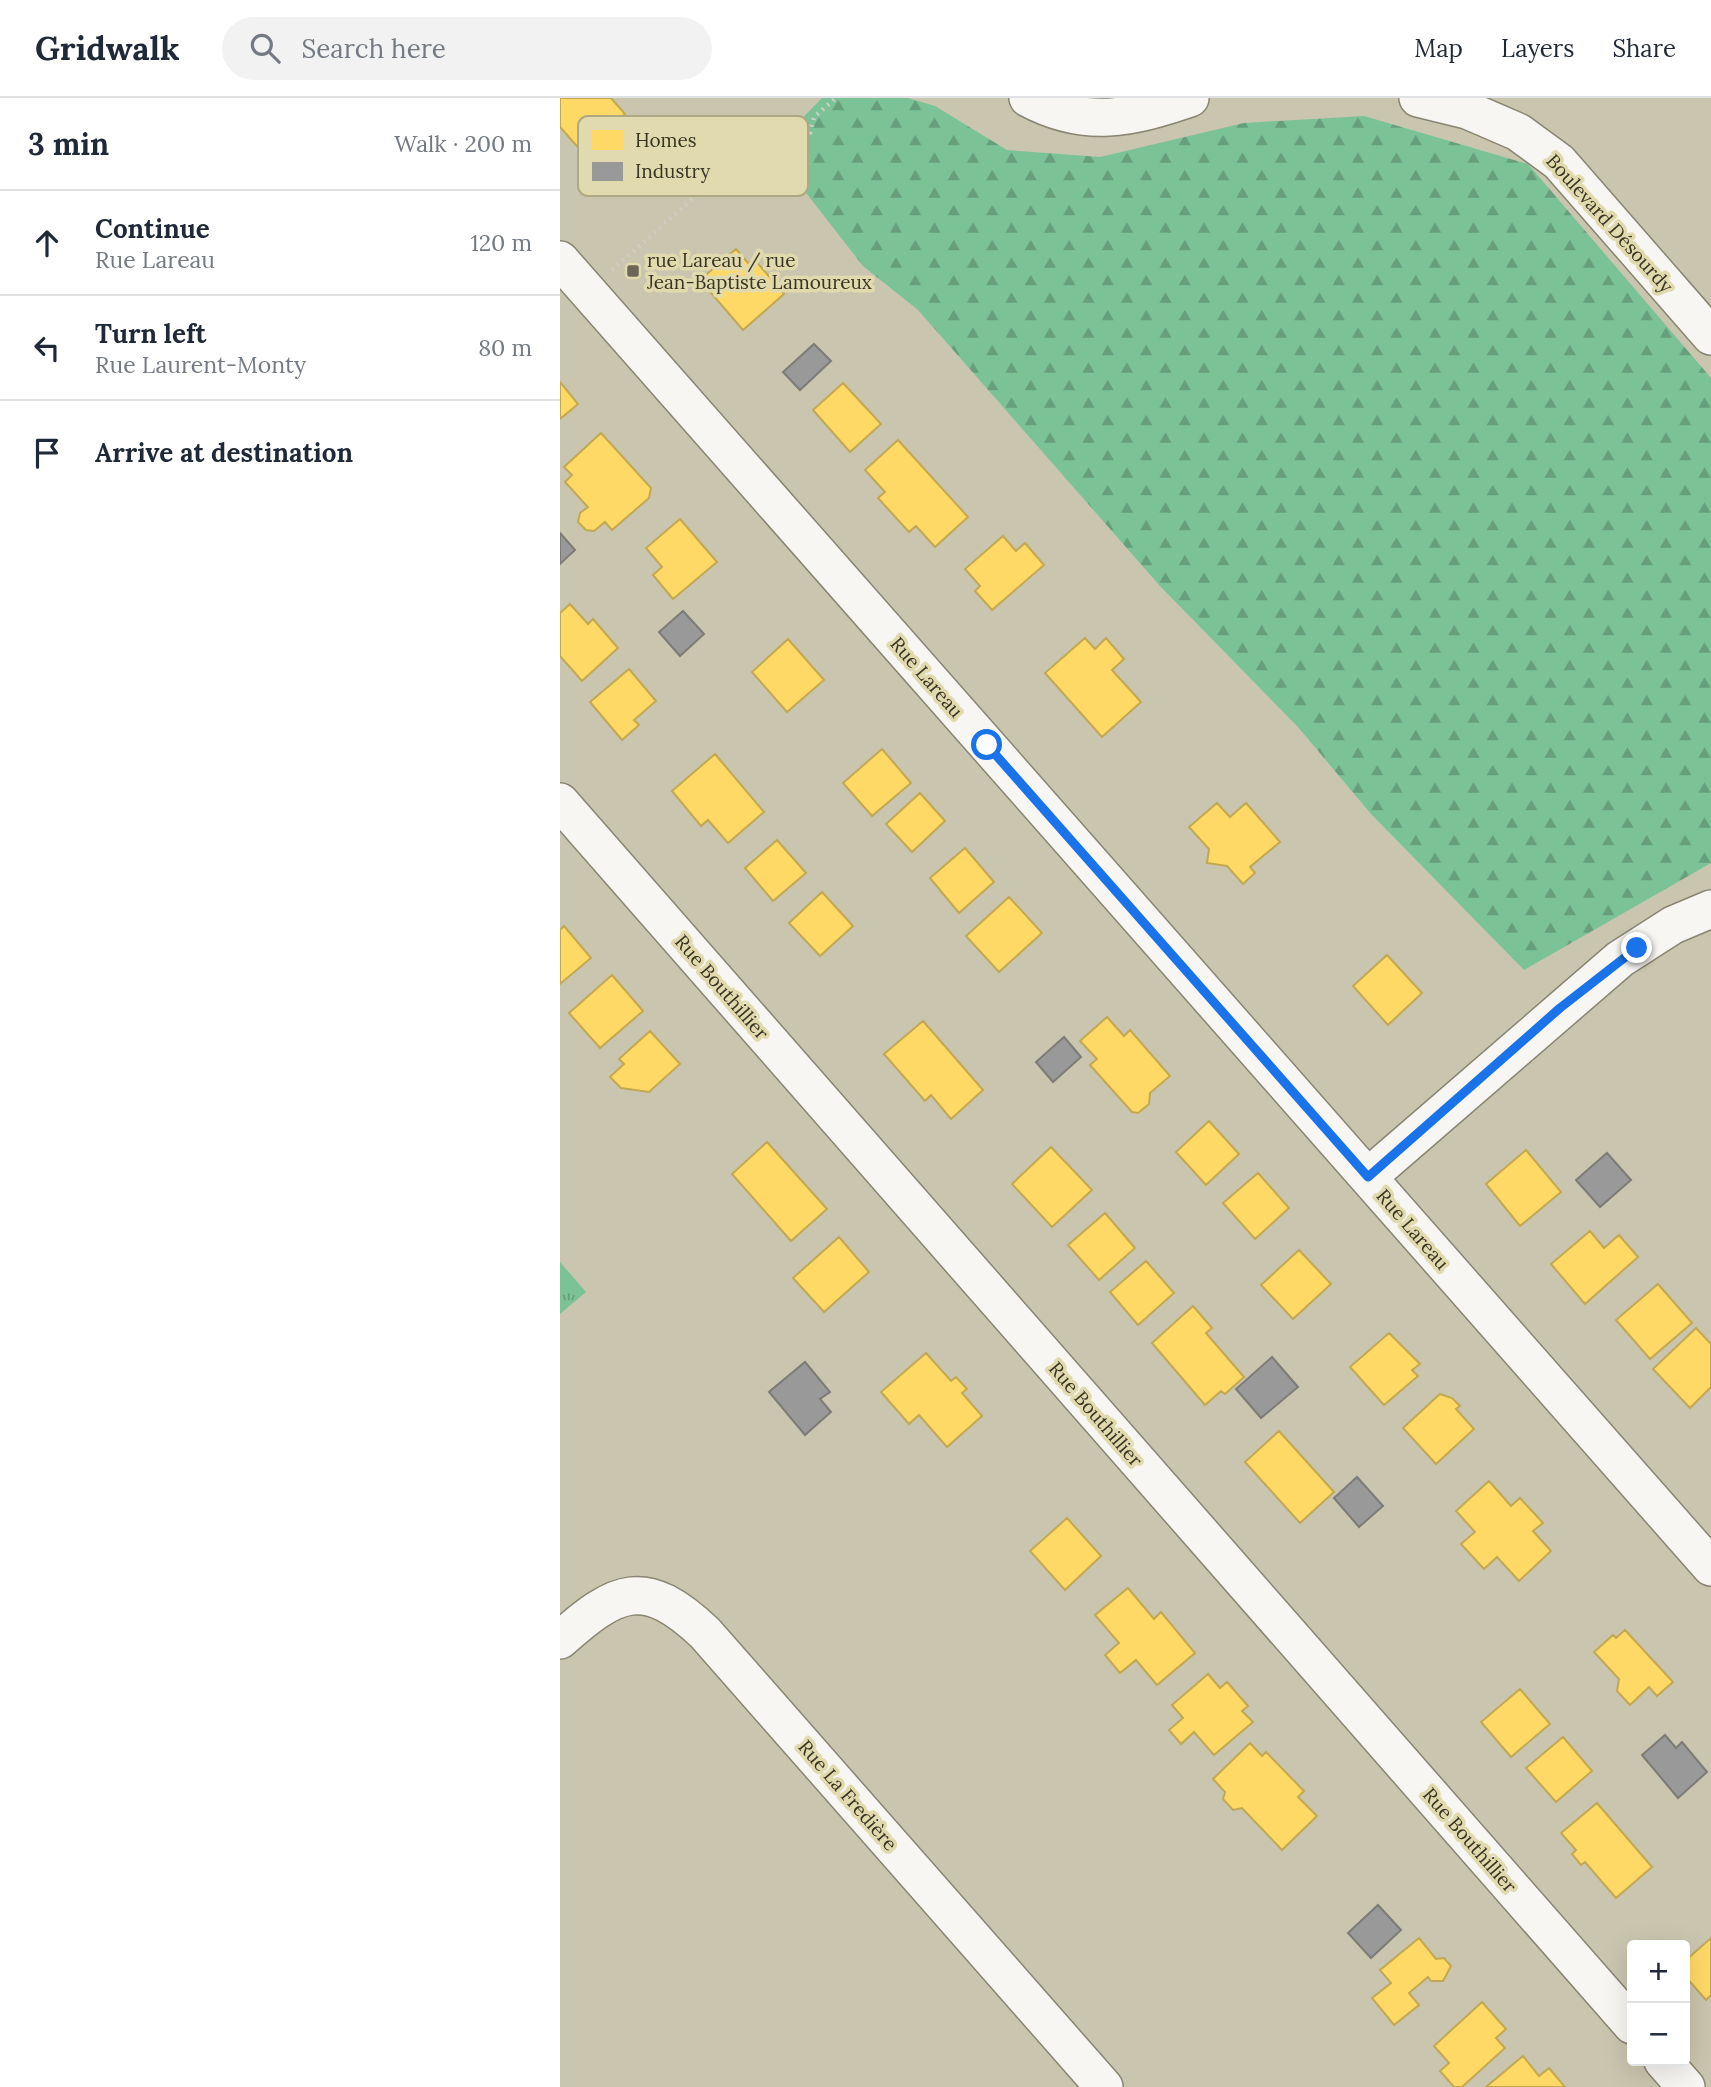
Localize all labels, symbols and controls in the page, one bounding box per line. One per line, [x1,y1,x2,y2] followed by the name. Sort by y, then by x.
[222,17,712,80] search box
[35,27,180,69] text: Gridwalk
[246,29,284,67] icon: search
[302,32,446,65] text: Search here
[1414,33,1463,64] text: Map
[1501,33,1574,64] text: Layers
[1612,33,1676,64] text: Share
[578,116,808,196] legend
[28,125,109,163] text: 3 min
[635,128,697,152] text: Homes
[394,129,532,158] text: Walk · 200 m
[1541,149,1679,297] street label: Boulevard Désourdy
[635,159,710,183] text: Industry
[95,212,210,245] text: Continue
[28,224,66,262] icon: ahead
[470,228,532,257] text: 120 m
[95,245,215,274] text: Rue Lareau
[646,248,872,294] place label: rue Lareau / rue Jean-Baptiste Lamoureux
[625,263,641,279] marker: rue Lareau / rue Jean-Baptiste Lamoureux
[95,317,206,350] text: Turn left
[28,329,66,367] icon: left
[478,333,532,362] text: 80 m
[95,350,306,379] text: Rue Laurent-Monty
[28,434,66,472] icon: arrive
[95,436,353,469] text: Arrive at destination
[885,632,969,722] street label: Rue Lareau
[971,729,1002,760] route start
[670,930,775,1045] street label: Rue Bouthillier
[1621,932,1652,963] route end
[1371,1184,1455,1274] street label: Rue Lareau
[1044,1357,1149,1472] street label: Rue Bouthillier
[793,1735,903,1855] street label: Rue La Fredière
[1418,1783,1523,1898] street label: Rue Bouthillier
[1627,1940,1690,2066] map controls
[1627,1940,1690,2003] button: +
[1627,2003,1690,2066] button: −

